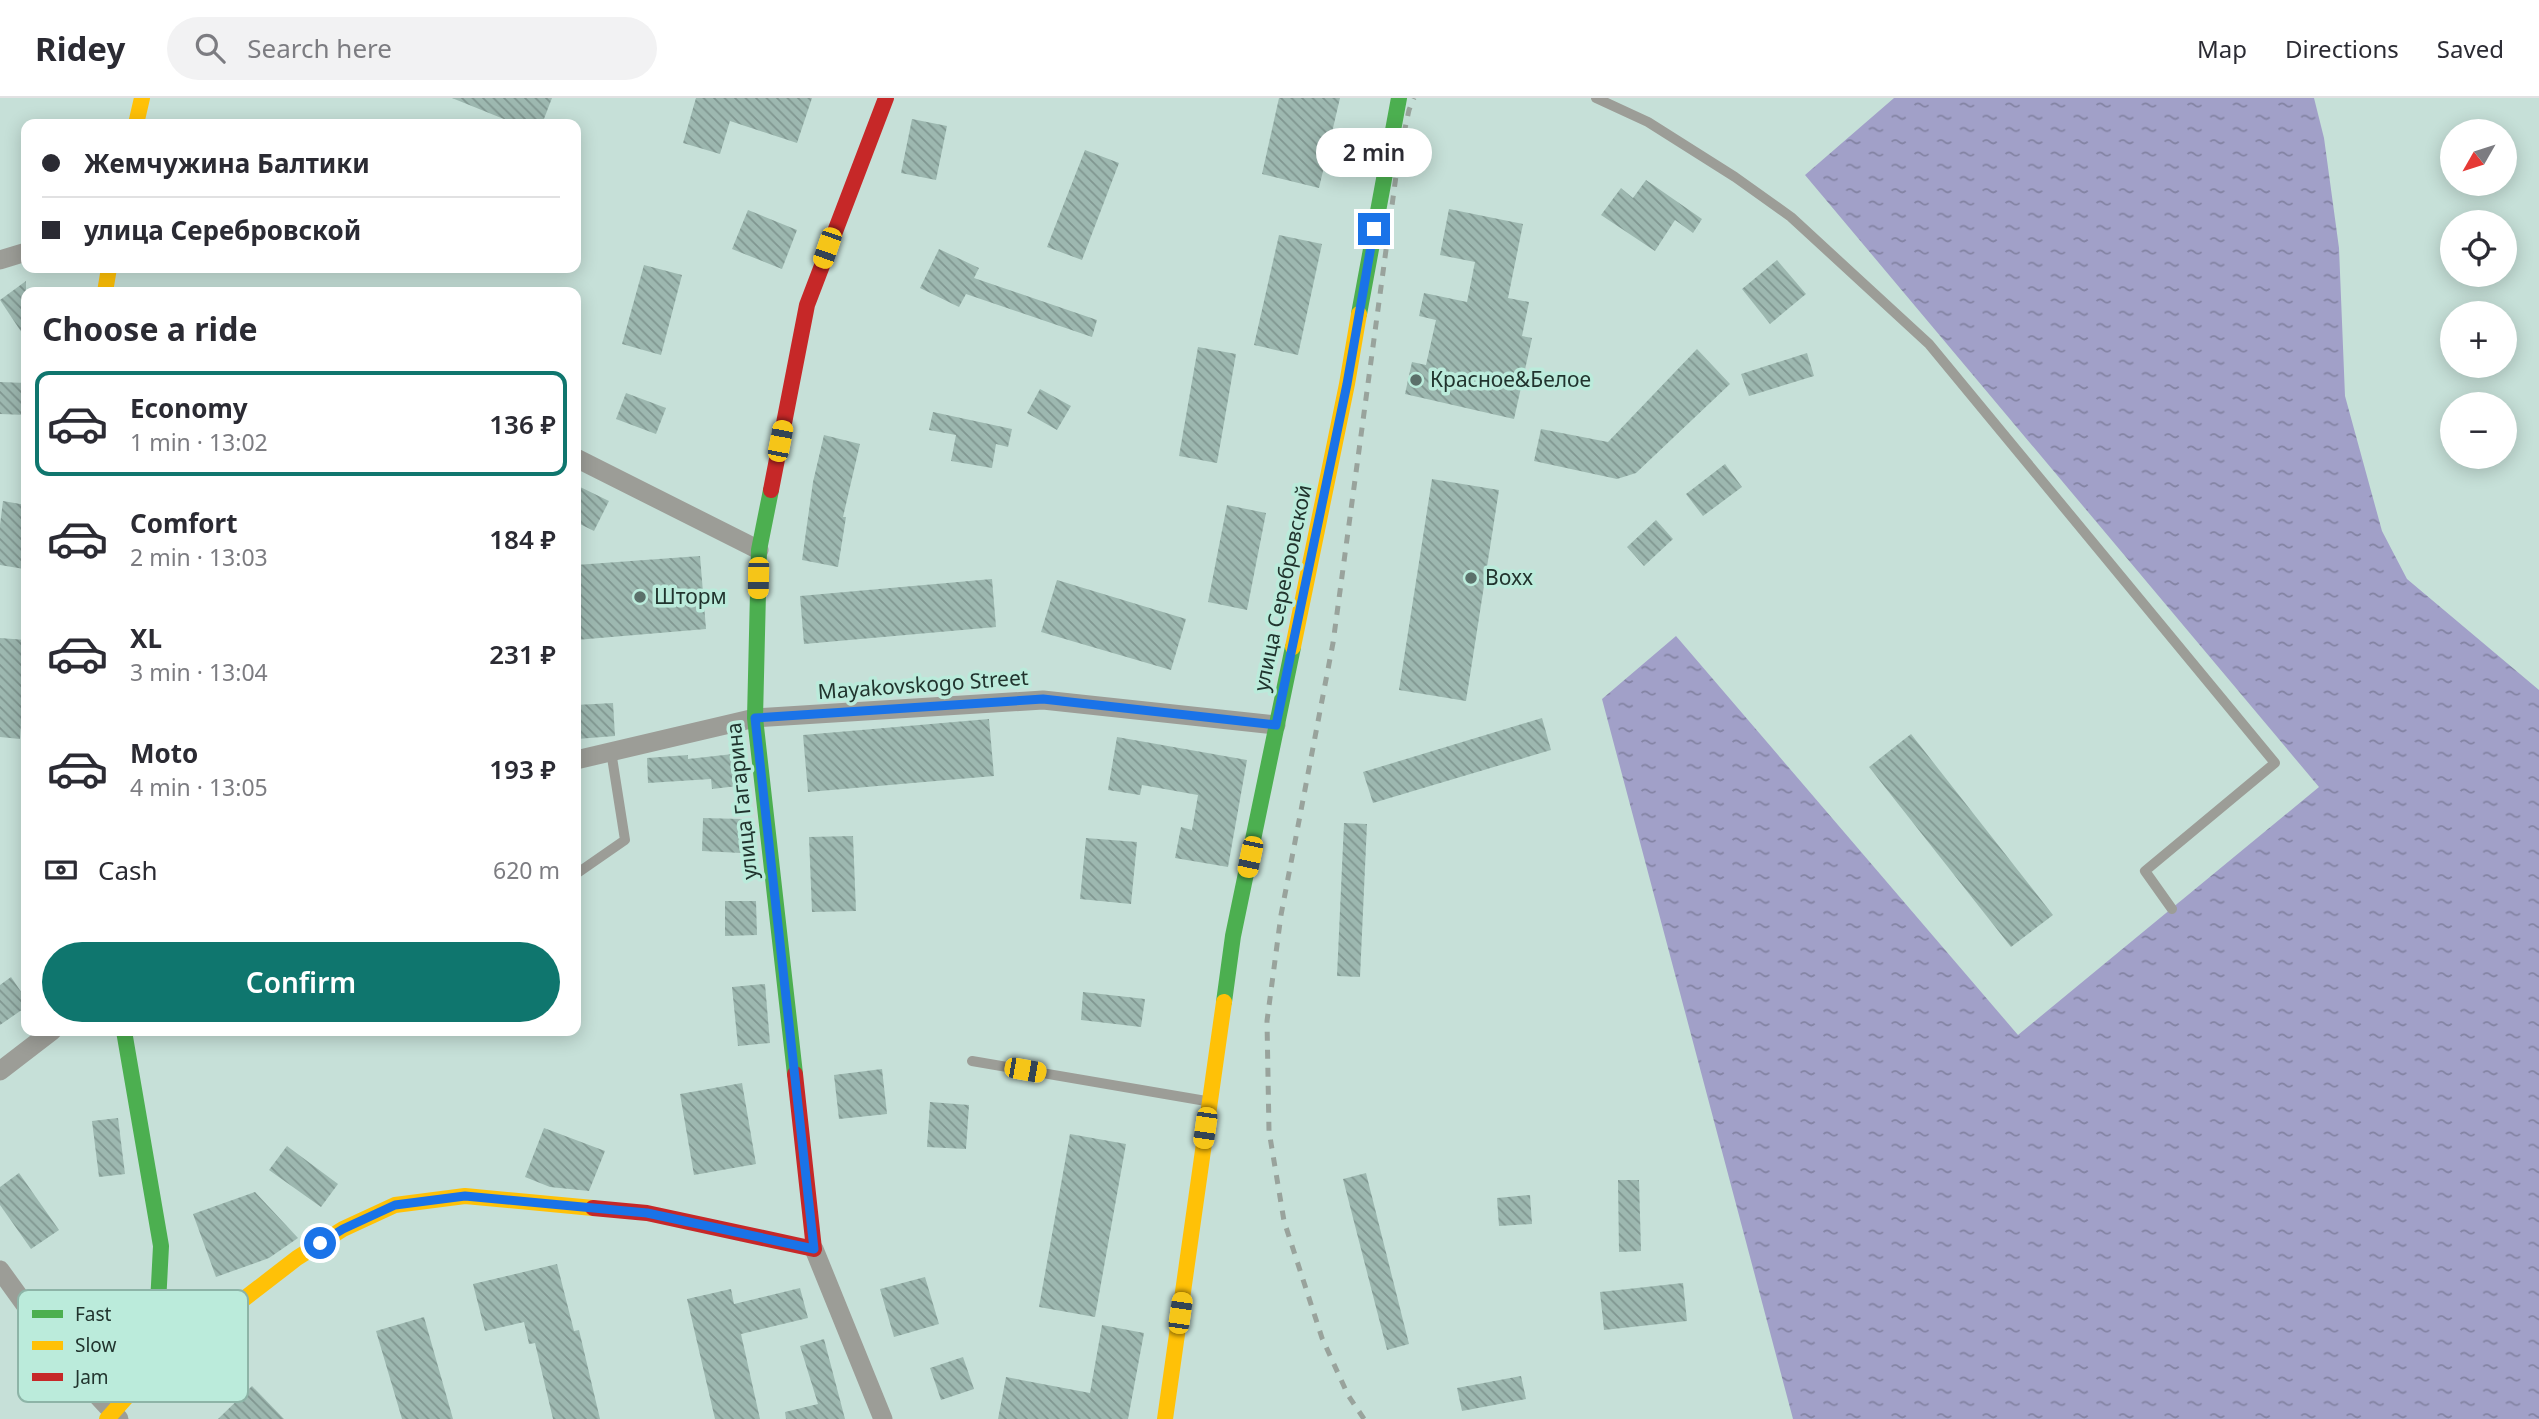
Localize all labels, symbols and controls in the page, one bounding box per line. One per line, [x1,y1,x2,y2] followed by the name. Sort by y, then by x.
[167,17,657,80] search box
[35,26,125,71] text: Ridey
[191,29,229,67] icon: search
[247,30,392,66] text: Search here
[2197,32,2247,65] text: Map
[2285,32,2399,65] text: Directions
[2437,32,2504,65] text: Saved
[2440,119,2516,196] north arrow
[2440,119,2517,469] map controls
[1316,128,1432,176] callout: 2 min
[1343,136,1405,168] text: 2 min
[84,145,370,181] text: Жемчужина Балтики
[2440,210,2517,287] button: locate
[84,212,361,248] text: улица Серебровской
[1358,213,1390,245] route end
[811,225,844,271] car
[2440,301,2517,378] button: +
[42,307,258,350] text: Choose a ride
[1430,365,1591,393] place label: Красное&Белое
[1408,372,1424,388] marker: Красное&Белое
[130,390,248,426] text: Economy
[46,392,109,455] icon: car
[2440,392,2517,469] button: −
[489,406,556,442] text: 136 ₽
[766,418,795,464] car
[130,426,268,458] text: 1 min · 13:02
[1246,482,1318,694] street label: улица Серебровской
[130,505,238,541] text: Comfort
[46,507,109,570] icon: car
[489,521,556,557] text: 184 ₽
[130,541,268,573] text: 2 min · 13:03
[748,557,769,599] car
[1485,563,1533,591] place label: Boxx
[1463,570,1479,586] marker: Boxx
[654,582,727,610] place label: Шторм
[632,589,648,605] marker: Шторм
[130,620,162,656] text: XL
[46,622,109,685] icon: car
[489,636,556,672] text: 231 ₽
[130,656,268,688] text: 3 min · 13:04
[817,663,1030,705] street label: Mayakovskogo Street
[719,721,763,881] street label: улица Гагарина
[130,735,198,771] text: Moto
[46,737,109,800] icon: car
[489,751,556,787] text: 193 ₽
[130,771,268,803] text: 4 min · 13:05
[1236,834,1265,880] car
[42,851,80,889] icon: cash
[98,852,158,888] text: Cash
[493,854,560,886] text: 620 m
[42,942,560,1022] button: Confirm
[1003,1056,1048,1084] car
[1192,1106,1219,1150] car
[304,1227,336,1259] route start
[18,1290,248,1402] legend
[1167,1291,1194,1335] car
[75,1301,112,1327] text: Fast
[75,1332,116,1358] text: Slow
[73,1364,109,1390] text: Jam

